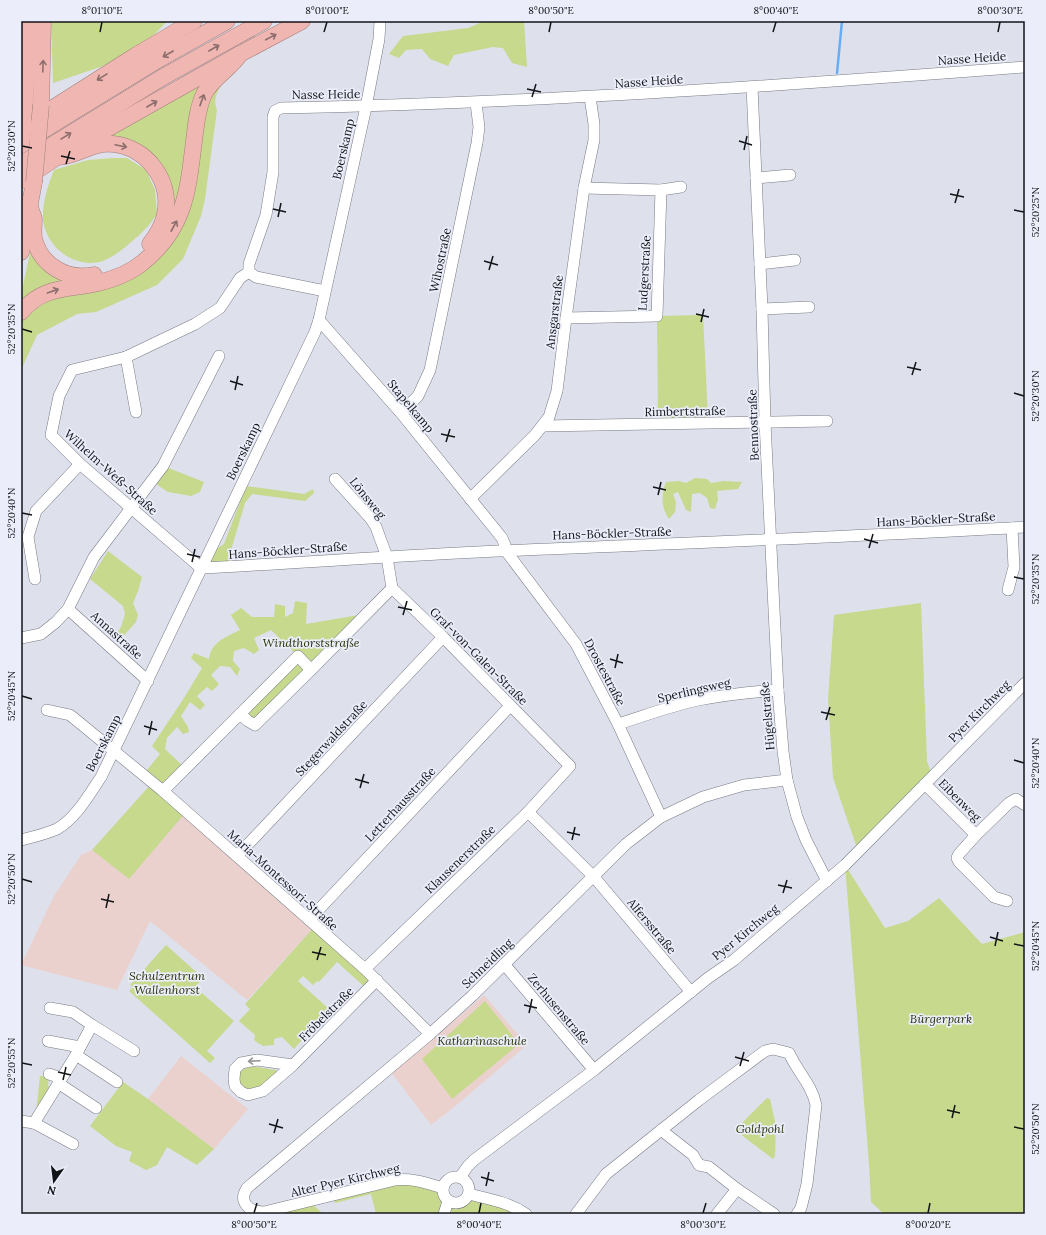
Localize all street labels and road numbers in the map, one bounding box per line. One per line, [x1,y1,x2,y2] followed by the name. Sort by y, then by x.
[937,48,1007,68] street label: Nasse Heide
[614,71,684,91] street label: Nasse Heide
[292,86,361,102] street label: Nasse Heide
[329,117,357,181] street label: Boerskamp
[426,226,454,294] street label: Wihostraße
[635,234,653,311] street label: Ludgerstraße
[542,274,566,351] street label: Ansgarstraße
[384,376,438,436] street label: Stapelkamp
[744,388,762,461] street label: Bennostraße
[644,403,726,419] street label: Rimbertstraße
[223,420,263,482] street label: Boerskamp
[61,426,161,518] street label: Wilhelm-Weß-Straße
[347,474,390,522] street label: Lönsweg
[876,508,996,530] street label: Hans-Böckler-Straße
[552,523,672,543] street label: Hans-Böckler-Straße
[228,538,348,562] street label: Hans-Böckler-Straße
[427,604,531,708] street label: Graf-von-Galen-Straße
[87,607,146,662] street label: Annastraße
[581,636,629,709] street label: Drostestraße
[656,674,732,706] street label: Sperlingsweg
[945,677,1013,745] street label: Pyer Kirchweg
[756,681,777,751] street label: Hügelstraße
[292,696,370,779] street label: Stegerwaldstraße
[82,712,124,774] street label: Boerskamp
[362,763,439,844] street label: Letterhausstraße
[936,776,985,825] street label: Eibenweg
[422,821,499,896] street label: Klausenerstraße
[225,826,342,934] street label: Maria-Montessori-Straße
[624,894,680,957] street label: Alfersstraße
[709,900,782,963] street label: Pyer Kirchweg
[458,935,516,991] street label: Schneidling
[525,970,594,1048] street label: Zerhusenstraße
[295,983,357,1045] street label: Fröbelstraße
[288,1160,401,1200] street label: Alter Pyer Kirchweg

